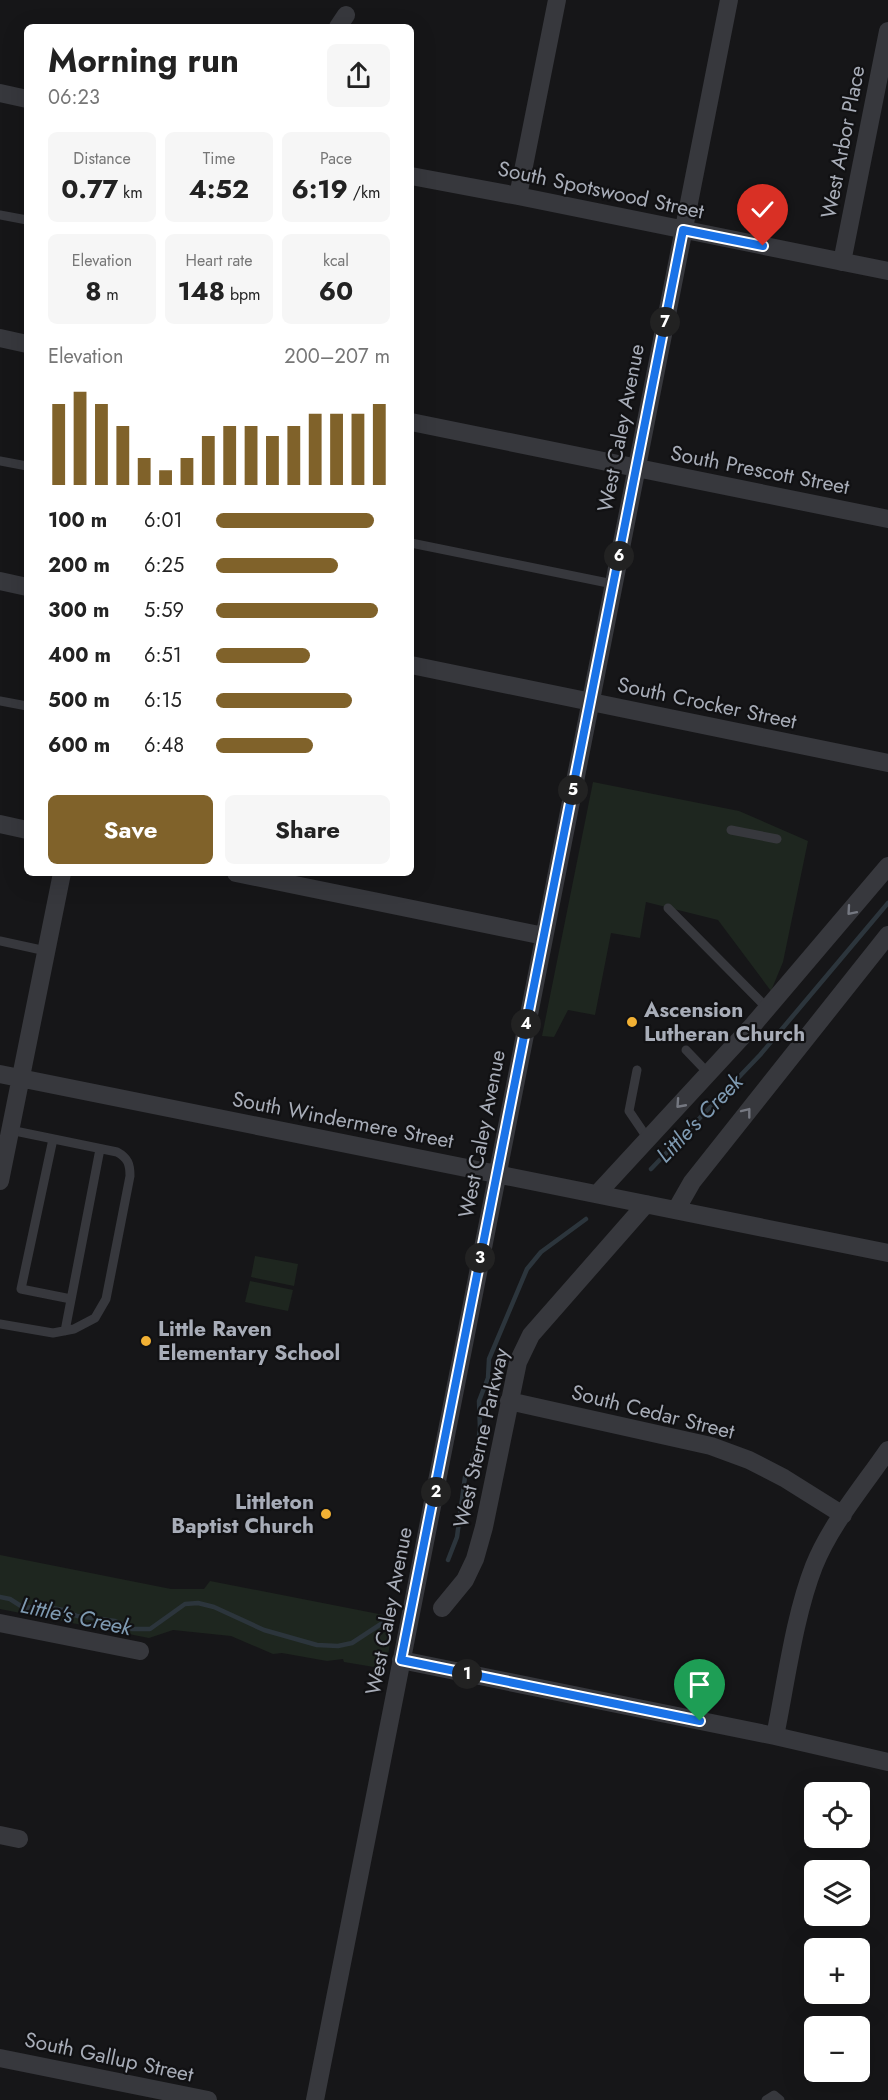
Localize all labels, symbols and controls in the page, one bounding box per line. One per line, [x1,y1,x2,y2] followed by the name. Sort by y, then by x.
[48,37,239,84] text: Morning run
[327,44,390,107] button: share
[813,63,873,221] street label: West Arbor Place
[48,83,100,112] text: 06:23
[73,147,131,170] text: Distance
[203,147,235,170] text: Time
[320,147,352,170] text: Pace
[495,153,707,227] street label: South Spotswood Street
[61,170,118,208] text: 0.77
[189,170,249,208] text: 4:52
[292,170,348,208] text: 6:19
[118,181,143,204] text: km
[348,181,380,204] text: /km
[737,184,788,246] pin
[746,193,779,226] icon: check
[72,249,132,272] text: Elevation
[186,249,252,272] text: Heart rate
[323,249,349,272] text: kcal
[85,272,102,310] text: 8
[177,272,225,310] text: 148
[319,272,353,310] text: 60
[102,283,119,306] text: m
[225,283,261,306] text: bpm
[650,307,680,337] pin: 7
[660,310,670,333] text: 7
[590,341,652,515] street label: West Caley Avenue
[48,342,123,371] text: Elevation
[284,342,390,371] text: 200–207 m
[668,438,852,502] street label: South Prescott Street
[48,506,107,535] text: 100 m
[144,506,183,535] text: 6:01
[604,541,634,571] pin: 6
[614,544,624,567] text: 6
[48,551,110,580] text: 200 m
[144,551,184,580] text: 6:25
[48,596,109,625] text: 300 m
[144,596,184,625] text: 5:59
[48,641,111,670] text: 400 m
[144,641,182,670] text: 6:51
[615,669,799,737] street label: South Crocker Street
[48,686,110,715] text: 500 m
[144,686,182,715] text: 6:15
[48,731,110,760] text: 600 m
[144,731,184,760] text: 6:48
[558,775,588,805] pin: 5
[568,778,578,801] text: 5
[48,795,213,864] button: Save
[225,795,390,864] button: Share
[847,904,858,915] one-way arrow
[643,995,805,1049] place label: Ascension Lutheran Church
[511,1009,541,1039] pin: 4
[520,1012,532,1035] text: 4
[625,1015,639,1029] marker: Ascension Lutheran Church
[451,1047,513,1221] street label: West Caley Avenue
[648,1065,751,1170] water label: Little's Creek
[230,1084,456,1156] street label: South Windermere Street
[676,1098,687,1108] one-way arrow
[740,1108,751,1119] one-way arrow
[465,1243,495,1273] pin: 3
[475,1246,485,1269] text: 3
[158,1314,340,1368] place label: Little Raven Elementary School
[139,1334,153,1348] marker: Little Raven Elementary School
[446,1344,516,1531] street label: West Sterne Parkway
[568,1377,738,1447] street label: South Cedar Street
[421,1477,451,1507] pin: 2
[431,1480,441,1503] text: 2
[171,1487,314,1541] place label: Littleton Baptist Church
[319,1507,333,1521] marker: Littleton Baptist Church
[358,1524,420,1698] street label: West Caley Avenue
[18,1589,136,1644] water label: Little's Creek
[452,1659,482,1689] pin: 1
[674,1659,725,1721] pin
[463,1662,471,1685] text: 1
[683,1668,716,1701] icon: arrive
[804,1782,870,2082] map controls
[804,1782,870,1848] button: locate
[804,1860,870,1926] button: layers
[804,1938,870,2004] button: +
[804,2016,870,2082] button: −
[22,2024,196,2090] street label: South Gallup Street

